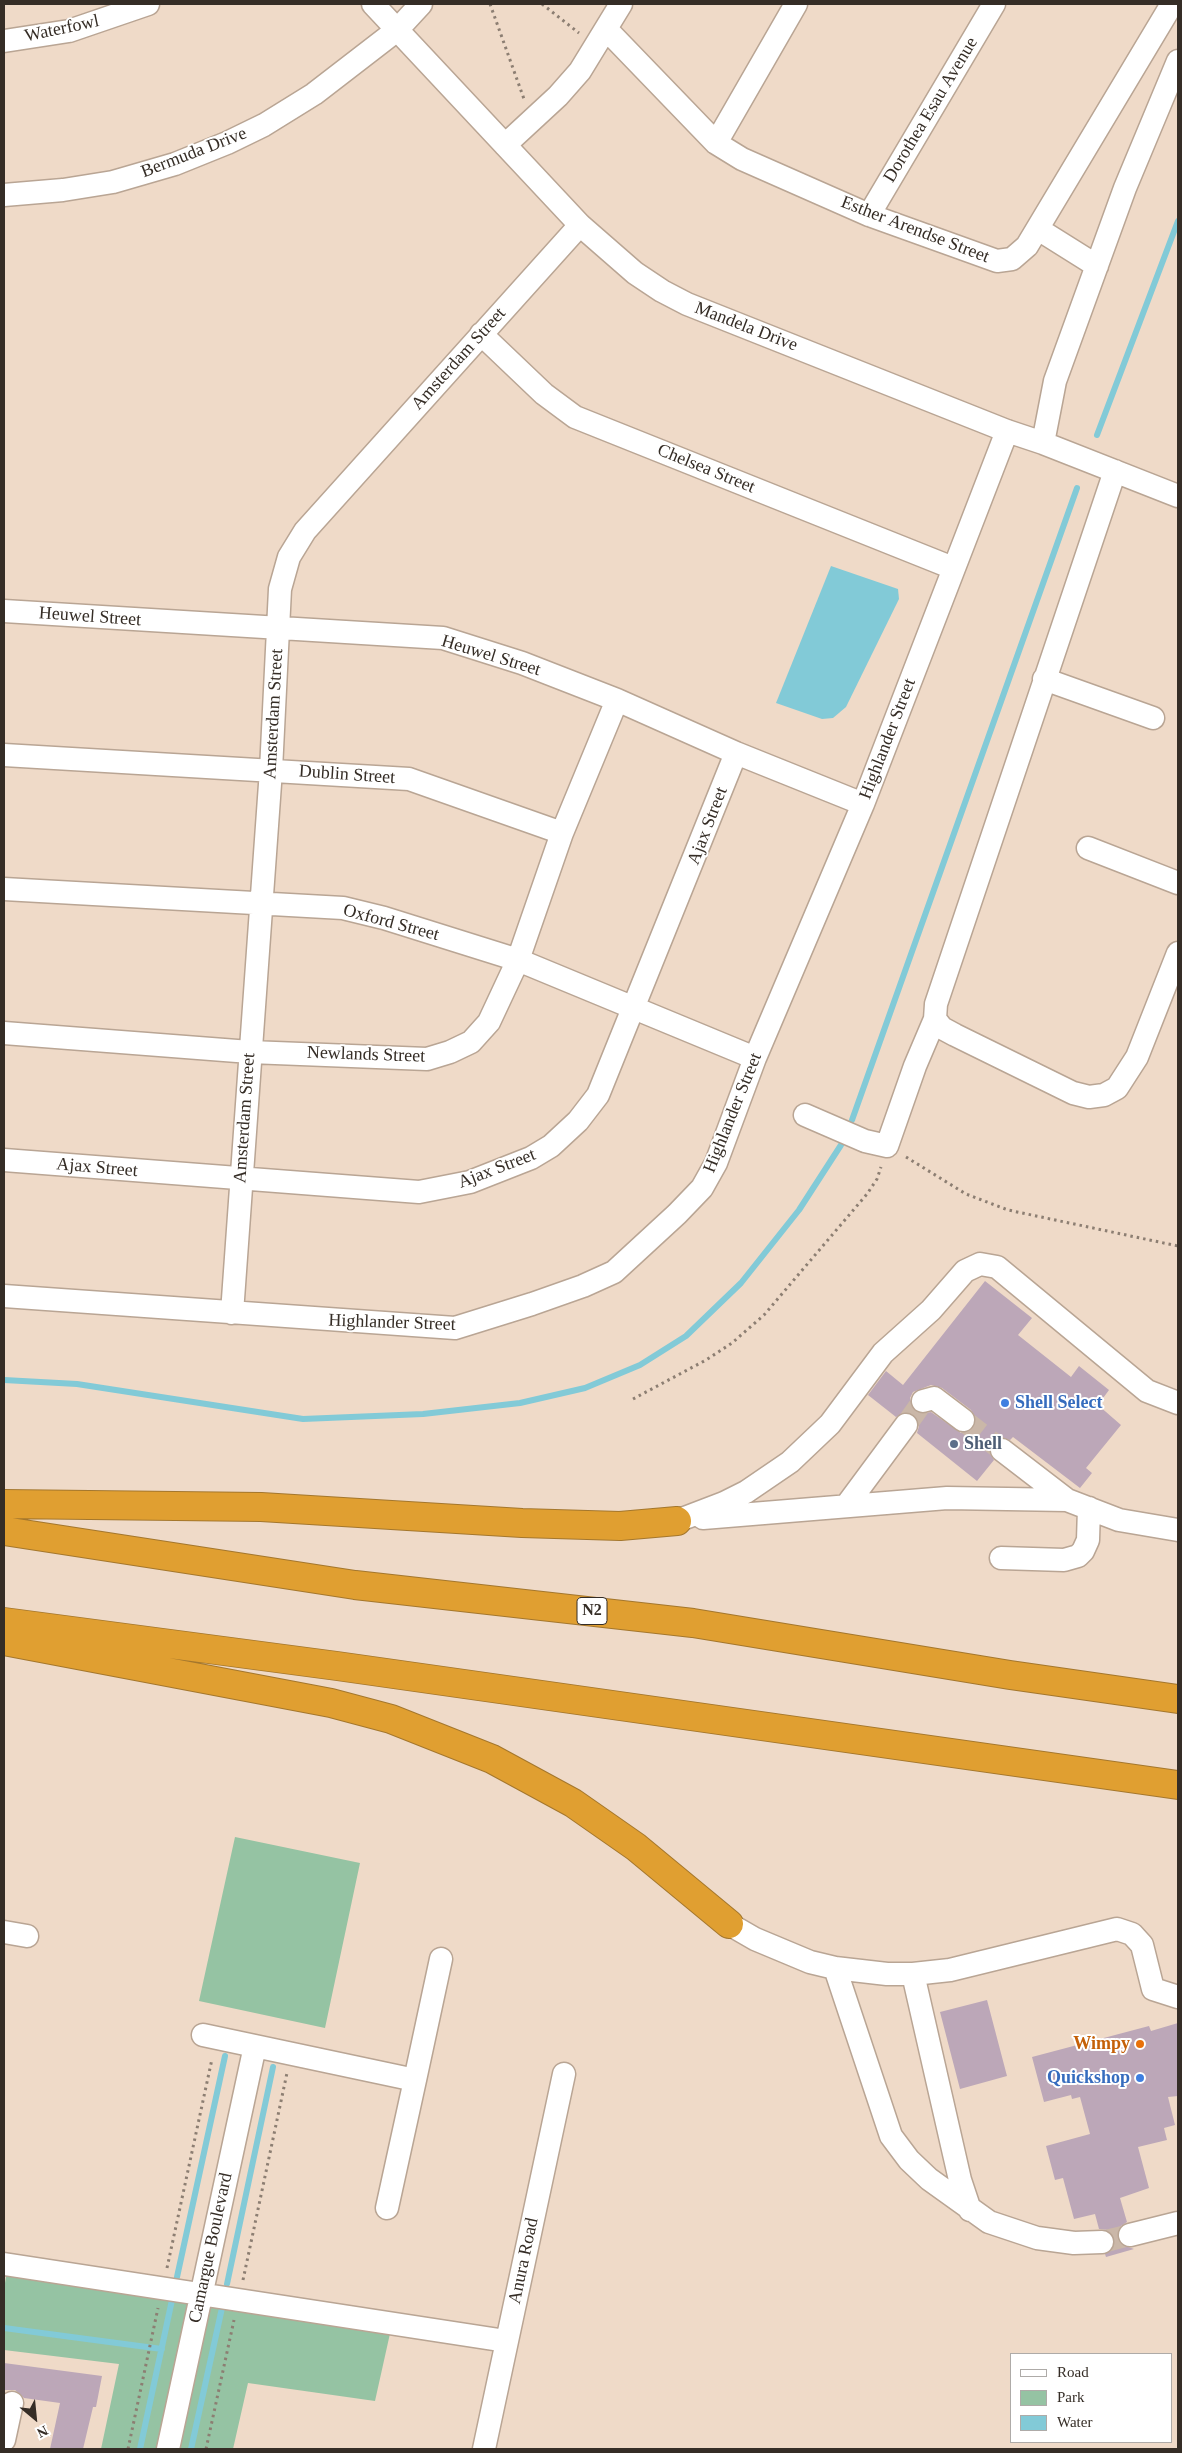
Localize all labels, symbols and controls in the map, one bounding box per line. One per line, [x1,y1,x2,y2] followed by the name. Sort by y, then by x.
[23,11,101,47] street label: Waterfowl
[879,33,983,187] street label: Dorothea Esau Avenue
[138,123,250,183] street label: Bermuda Drive
[838,192,992,268] street label: Esther Arendse Street
[692,297,800,357] street label: Mandela Drive
[407,303,511,415] street label: Amsterdam Street
[654,440,758,498] street label: Chelsea Street
[38,603,142,631] street label: Heuwel Street
[439,631,543,681] street label: Heuwel Street
[260,648,288,780] street label: Amsterdam Street
[855,676,921,802] street label: Highlander Street
[298,761,396,789] street label: Dublin Street
[683,784,733,868] street label: Ajax Street
[341,900,441,946] street label: Oxford Street
[306,1042,426,1068] street label: Newlands Street
[699,1050,767,1176] street label: Highlander Street
[230,1052,260,1184] street label: Amsterdam Street
[455,1144,539,1194] street label: Ajax Street
[55,1154,139,1182] street label: Ajax Street
[328,1310,456,1336] street label: Highlander Street
[1015,1392,1102,1414] place label: Shell Select
[999,1397,1011,1409] marker: Shell Select
[964,1433,1002,1455] place label: Shell
[948,1438,960,1450] marker: Shell
[577,1598,607,1624] road number: N2
[1073,2033,1130,2055] place label: Wimpy
[1134,2038,1146,2050] marker: Wimpy
[1047,2067,1130,2089] place label: Quickshop
[1134,2072,1146,2084] marker: Quickshop
[185,2171,237,2325] street label: Camargue Boulevard
[504,2216,544,2306] street label: Anura Road
[1010,2353,1172,2443] legend
[1057,2364,1089,2380] text: Road
[1057,2389,1085,2405] text: Park
[10,2393,60,2443] north arrow
[1057,2414,1092,2430] text: Water
[34,2423,50,2441] text: N

